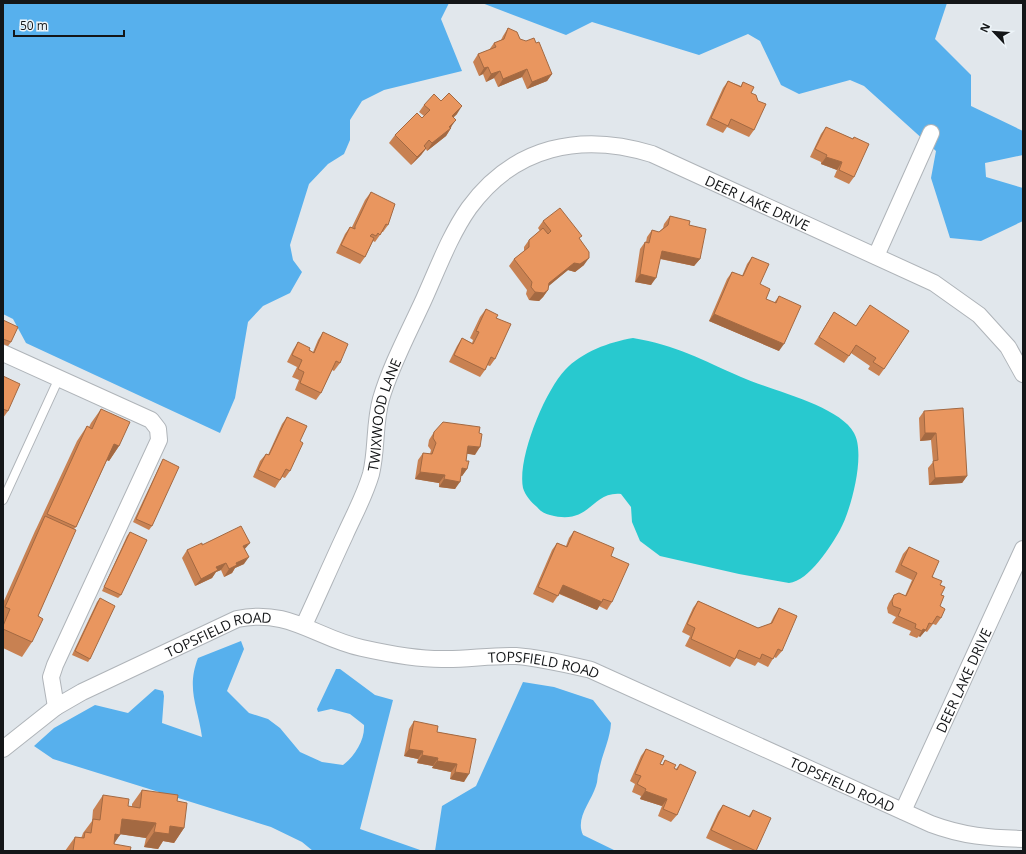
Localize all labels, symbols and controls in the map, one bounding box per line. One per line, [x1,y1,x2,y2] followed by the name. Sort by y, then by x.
[14,12,124,38] scale bar
[974,12,1014,52] north arrow
[20,17,48,34] text: 50 m
[976,20,993,35] text: N
[702,170,813,234] street label: DEER LAKE DRIVE
[362,355,405,473] street label: TWIXWOOD LANE
[162,607,272,661] street label: TOPSFIELD ROAD
[931,625,995,735] street label: DEER LAKE DRIVE
[487,646,603,682] street label: TOPSFIELD ROAD
[787,752,898,816] street label: TOPSFIELD ROAD

